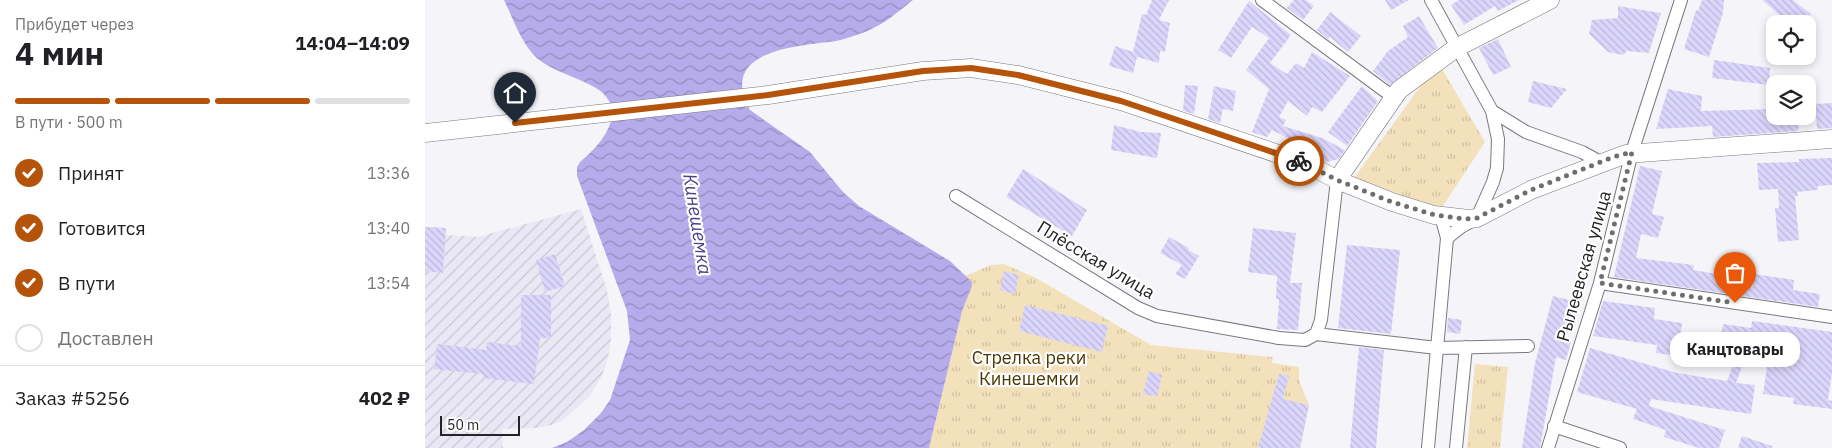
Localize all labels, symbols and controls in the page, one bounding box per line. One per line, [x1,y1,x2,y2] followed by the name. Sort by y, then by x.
[15,14,134,34] text: Прибудет через
[1766,15,1816,125] map controls
[1766,15,1816,65] button: locate
[295,31,410,55] text: 14:04–14:09
[15,32,104,74] text: 4 мин
[494,72,536,123] pin
[1766,75,1816,125] button: layers
[501,79,529,107] icon: home
[15,112,123,132] text: В пути · 500 m
[1274,136,1324,186] courier
[1285,147,1313,175] icon: bike
[15,159,43,187] icon: check
[58,161,124,185] text: Принят
[367,163,410,183] text: 13:36
[678,172,718,276] water label: Кинешемка
[1551,187,1616,344] street label: Рылеевская улица
[15,214,43,242] icon: check
[1033,215,1160,304] street label: Плёсская улица
[58,216,146,240] text: Готовится
[367,218,410,238] text: 13:40
[1714,252,1756,303] pin
[1721,259,1749,287] icon: bag
[15,269,43,297] icon: check
[58,271,116,295] text: В пути
[367,273,410,293] text: 13:54
[58,326,154,350] text: Доставлен
[1670,333,1800,368] callout: Канцтовары
[1686,339,1784,359] text: Канцтовары
[972,346,1086,390] park label: Стрелка реки Кинешемки
[15,386,130,410] text: Заказ #5256
[359,386,410,410] text: 402 ₽
[440,413,520,436] scale bar
[447,416,479,434] text: 50 m

